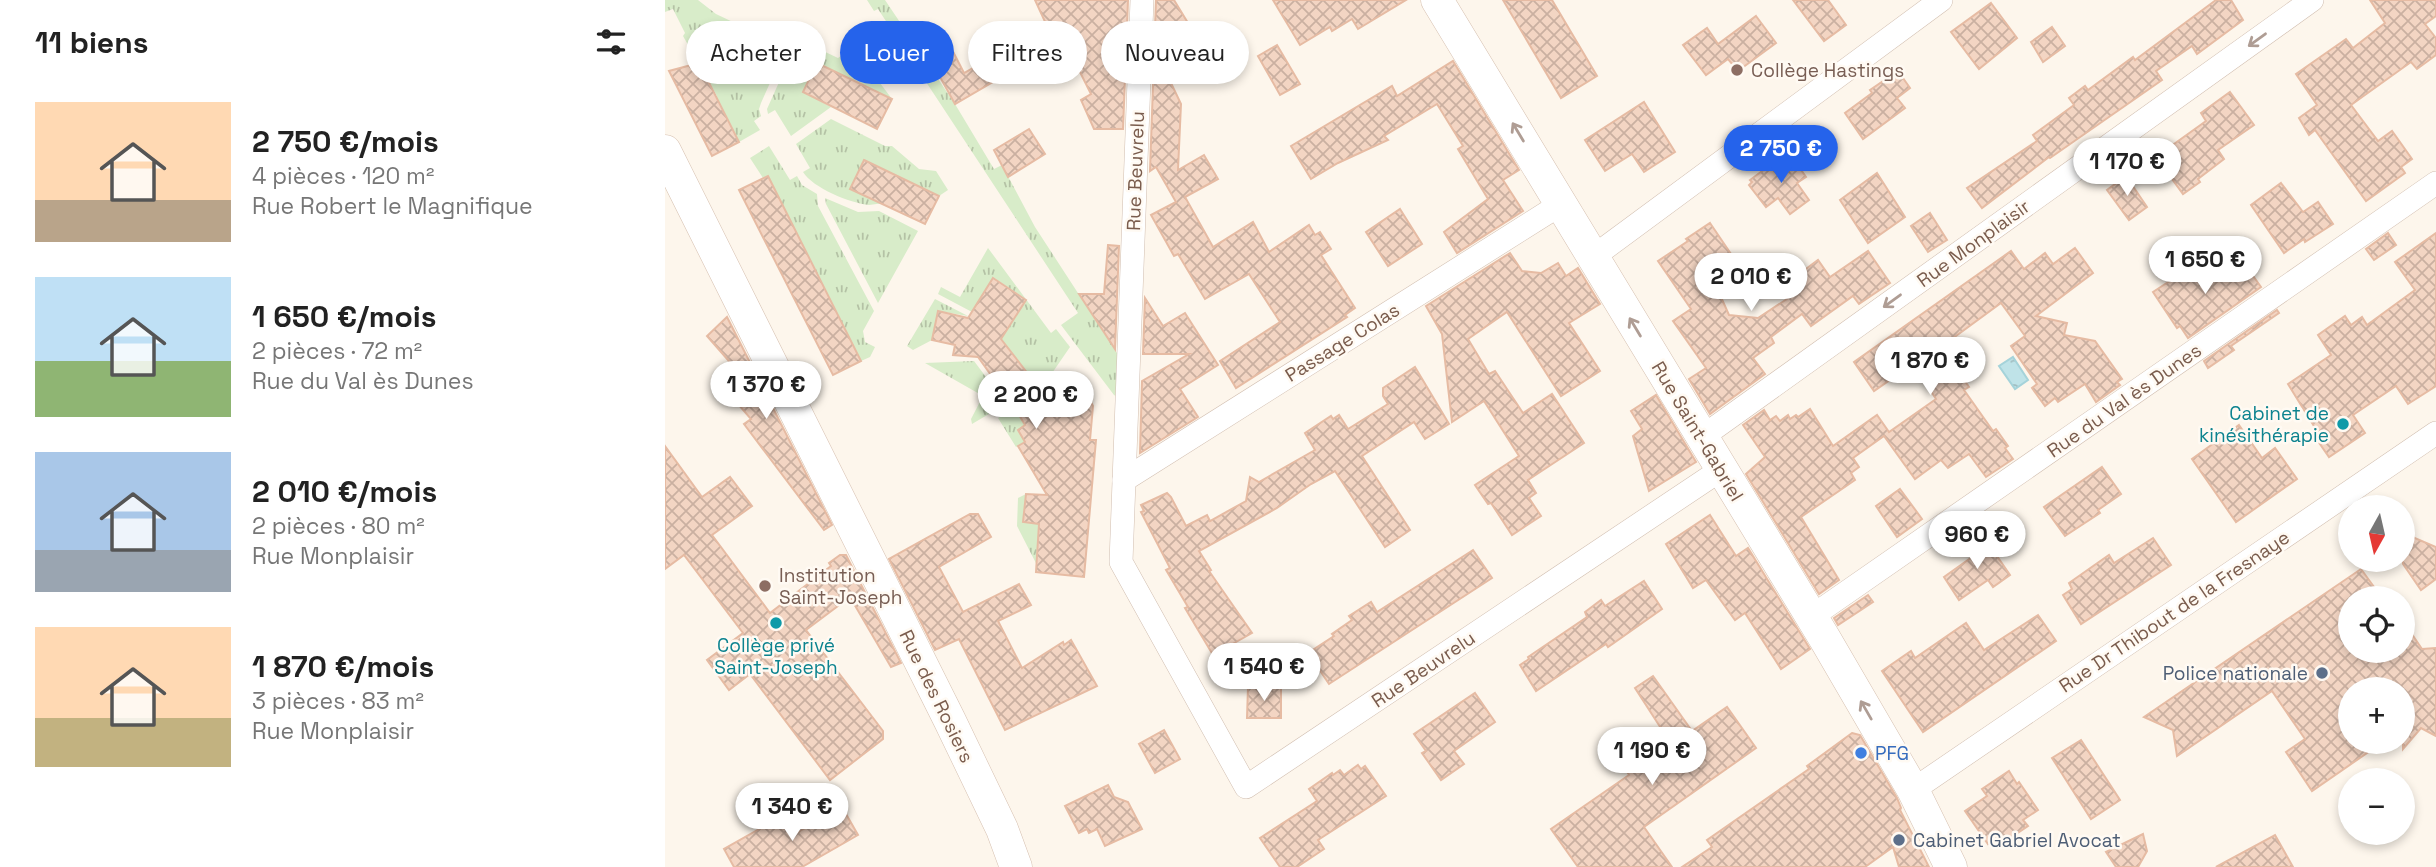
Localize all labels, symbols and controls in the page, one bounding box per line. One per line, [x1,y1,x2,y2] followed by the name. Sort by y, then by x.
[686,21,826,84] chip: Acheter
[840,21,954,84] chip: Louer
[968,21,1087,84] chip: Filtres
[1101,21,1249,84] chip: Nouveau
[35,23,148,62] text: 11 biens
[592,23,630,61] icon: filters
[2248,33,2267,47] one-way arrow
[1751,58,1904,83] place label: Collège Hastings
[1729,62,1745,78] marker: Collège Hastings
[1121,111,1150,231] street label: Rue Beuvrelu
[252,122,439,161] text: 2 750 €/mois
[1510,123,1524,143] one-way arrow
[1716,125,1846,185] pin: 2 750 €
[91,130,175,214] icon: home
[1740,133,1822,163] text: 2 750 €
[2062,138,2192,198] pin: 1 170 €
[2089,146,2165,176] text: 1 170 €
[252,161,434,191] text: 4 pièces · 120 m²
[252,191,533,221] text: Rue Robert le Magnifique
[1912,194,2035,293] street label: Rue Monplaisir
[2140,236,2270,296] pin: 1 650 €
[2165,244,2245,274] text: 1 650 €
[1686,254,1816,313] pin: 2 010 €
[1710,261,1792,291] text: 2 010 €
[1884,293,1902,308] one-way arrow
[252,297,436,336] text: 1 650 €/mois
[1280,297,1404,388] street label: Passage Colas
[91,305,175,389] icon: home
[1628,317,1642,337] one-way arrow
[252,336,422,366] text: 2 pièces · 72 m²
[1865,338,1995,397] pin: 1 870 €
[2042,338,2206,463] street label: Rue du Val ès Dunes
[1891,345,1969,375] text: 1 870 €
[1646,357,1749,506] street label: Rue Saint-Gabriel
[701,362,831,421] pin: 1 370 €
[252,366,474,396] text: Rue du Val ès Dunes
[726,369,806,399] text: 1 370 €
[971,372,1101,431] pin: 2 200 €
[994,379,1078,409] text: 2 200 €
[2199,401,2329,448] place label: Cabinet de kinésithérapie
[2335,416,2351,432] marker: Cabinet de kinésithérapie
[252,472,437,511] text: 2 010 €/mois
[91,480,175,564] icon: home
[2338,495,2415,572] north arrow
[2338,495,2415,845] map controls
[252,511,425,541] text: 2 pièces · 80 m²
[1928,512,2026,571] pin: 960 €
[1945,519,2009,549] text: 960 €
[2054,525,2294,698] street label: Rue Dr Thibout de la Fresnaye
[252,541,414,571] text: Rue Monplaisir
[779,563,902,610] place label: Institution Saint-Joseph
[757,578,773,594] marker: Institution Saint-Joseph
[2338,586,2415,663] button: locate
[768,615,784,631] marker: Collège privé Saint-Joseph
[894,626,980,767] street label: Rue des Rosiers
[1367,626,1480,713] street label: Rue Beuvrelu
[714,633,838,680] place label: Collège privé Saint-Joseph
[1199,644,1329,703] pin: 1 540 €
[252,647,434,686] text: 1 870 €/mois
[1223,651,1305,681] text: 1 540 €
[91,655,175,739] icon: home
[2163,661,2308,686] place label: Police nationale
[2314,665,2330,681] marker: Police nationale
[2338,677,2415,754] button: +
[252,686,424,716] text: 3 pièces · 83 m²
[1859,700,1873,720] one-way arrow
[252,716,414,746] text: Rue Monplaisir
[1587,728,1717,787] pin: 1 190 €
[1613,735,1691,765] text: 1 190 €
[1875,741,1909,766] place label: PFG
[1853,745,1869,761] marker: PFG
[2338,768,2415,845] button: −
[727,784,857,843] pin: 1 340 €
[751,791,833,821] text: 1 340 €
[1913,828,2121,853] place label: Cabinet Gabriel Avocat
[1891,832,1907,848] marker: Cabinet Gabriel Avocat

